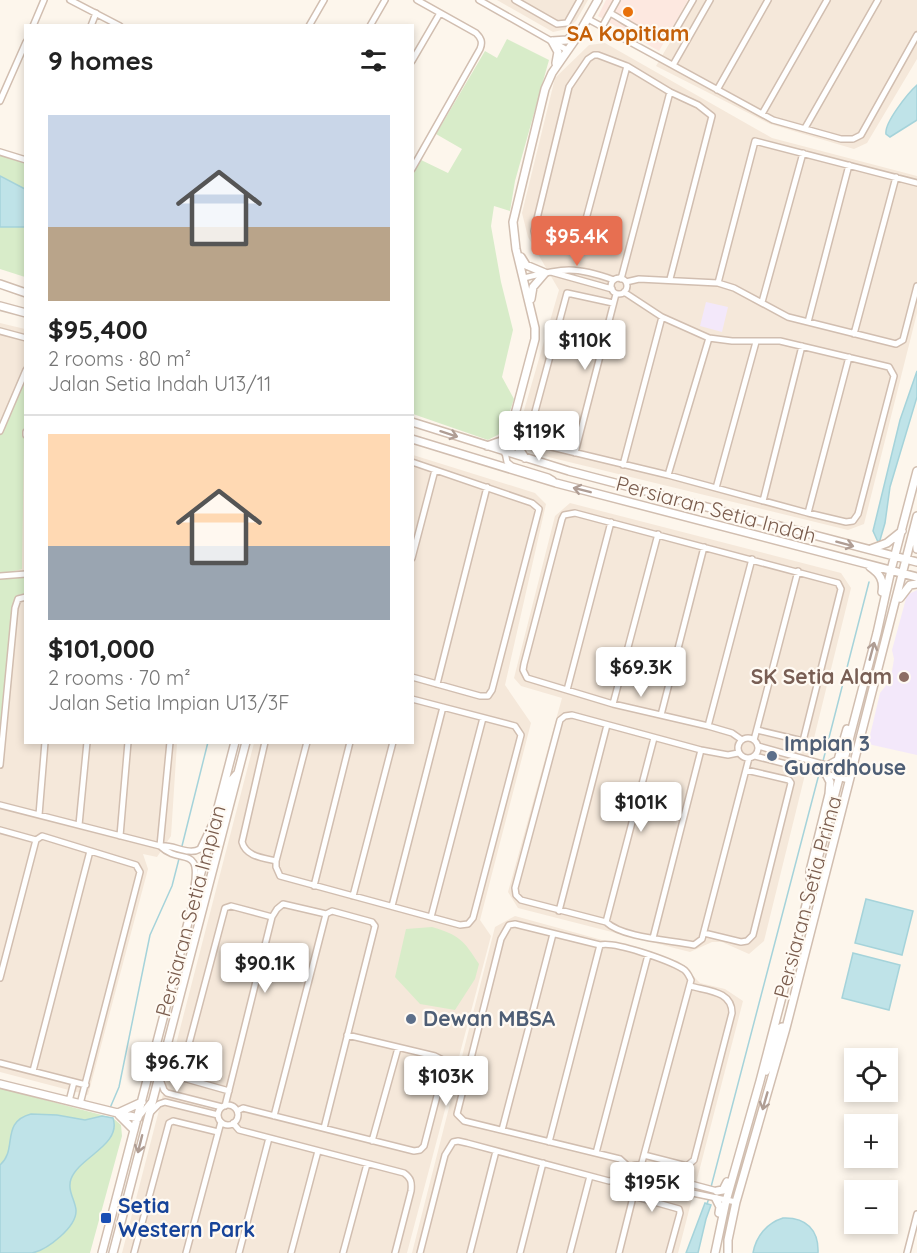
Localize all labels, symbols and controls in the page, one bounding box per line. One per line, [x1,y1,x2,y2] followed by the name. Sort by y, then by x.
[621,5,635,19] marker: SA Kopitiam
[567,20,689,46] place label: SA Kopitiam
[48,44,153,77] text: 9 homes
[357,44,390,77] icon: filters
[165,154,273,262] icon: home
[528,216,626,267] pin: $95.4K
[545,223,609,248] text: $95.4K
[48,313,148,346] text: $95,400
[543,320,627,371] pin: $110K
[559,327,611,352] text: $110K
[48,346,191,371] text: 2 rooms · 80 m²
[48,371,271,396] text: Jalan Setia Indah U13/11
[497,411,581,462] pin: $119K
[513,418,565,443] text: $119K
[439,429,458,440] one-way arrow
[613,470,819,548] street label: Persiaran Setia Indah
[165,473,273,581] icon: home
[573,484,592,495] one-way arrow
[835,538,854,550] one-way arrow
[48,632,155,665] text: $101,000
[867,642,878,661] one-way arrow
[592,647,690,698] pin: $69.3K
[610,654,672,679] text: $69.3K
[751,663,892,689] place label: SK Setia Alam
[48,665,191,690] text: 2 rooms · 70 m²
[897,670,911,684] marker: SK Setia Alam
[48,690,290,715] text: Jalan Setia Impian U13/3F
[784,730,906,780] place label: Impian 3 Guardhouse
[765,749,779,763] marker: Impian 3 Guardhouse
[599,782,683,833] pin: $101K
[615,789,667,814] text: $101K
[767,793,847,1001] street label: Persiaran Setia Prima
[149,802,231,1019] street label: Persiaran Setia Impian
[216,943,314,994] pin: $90.1K
[235,950,295,975] text: $90.1K
[423,1005,556,1031] place label: Dewan MBSA
[404,1012,418,1026] marker: Dewan MBSA
[128,1042,226,1093] pin: $96.7K
[844,1048,898,1234] map controls
[844,1048,898,1102] button: locate
[145,1049,209,1074] text: $96.7K
[404,1056,488,1107] pin: $103K
[418,1063,474,1088] text: $103K
[759,1091,770,1110] one-way arrow
[844,1114,898,1168] button: +
[134,1135,146,1154] one-way arrow
[610,1162,694,1213] pin: $195K
[624,1169,680,1194] text: $195K
[844,1180,898,1234] button: −
[118,1192,255,1242] place label: Setia Western Park
[99,1211,113,1225] marker: Setia Western Park

